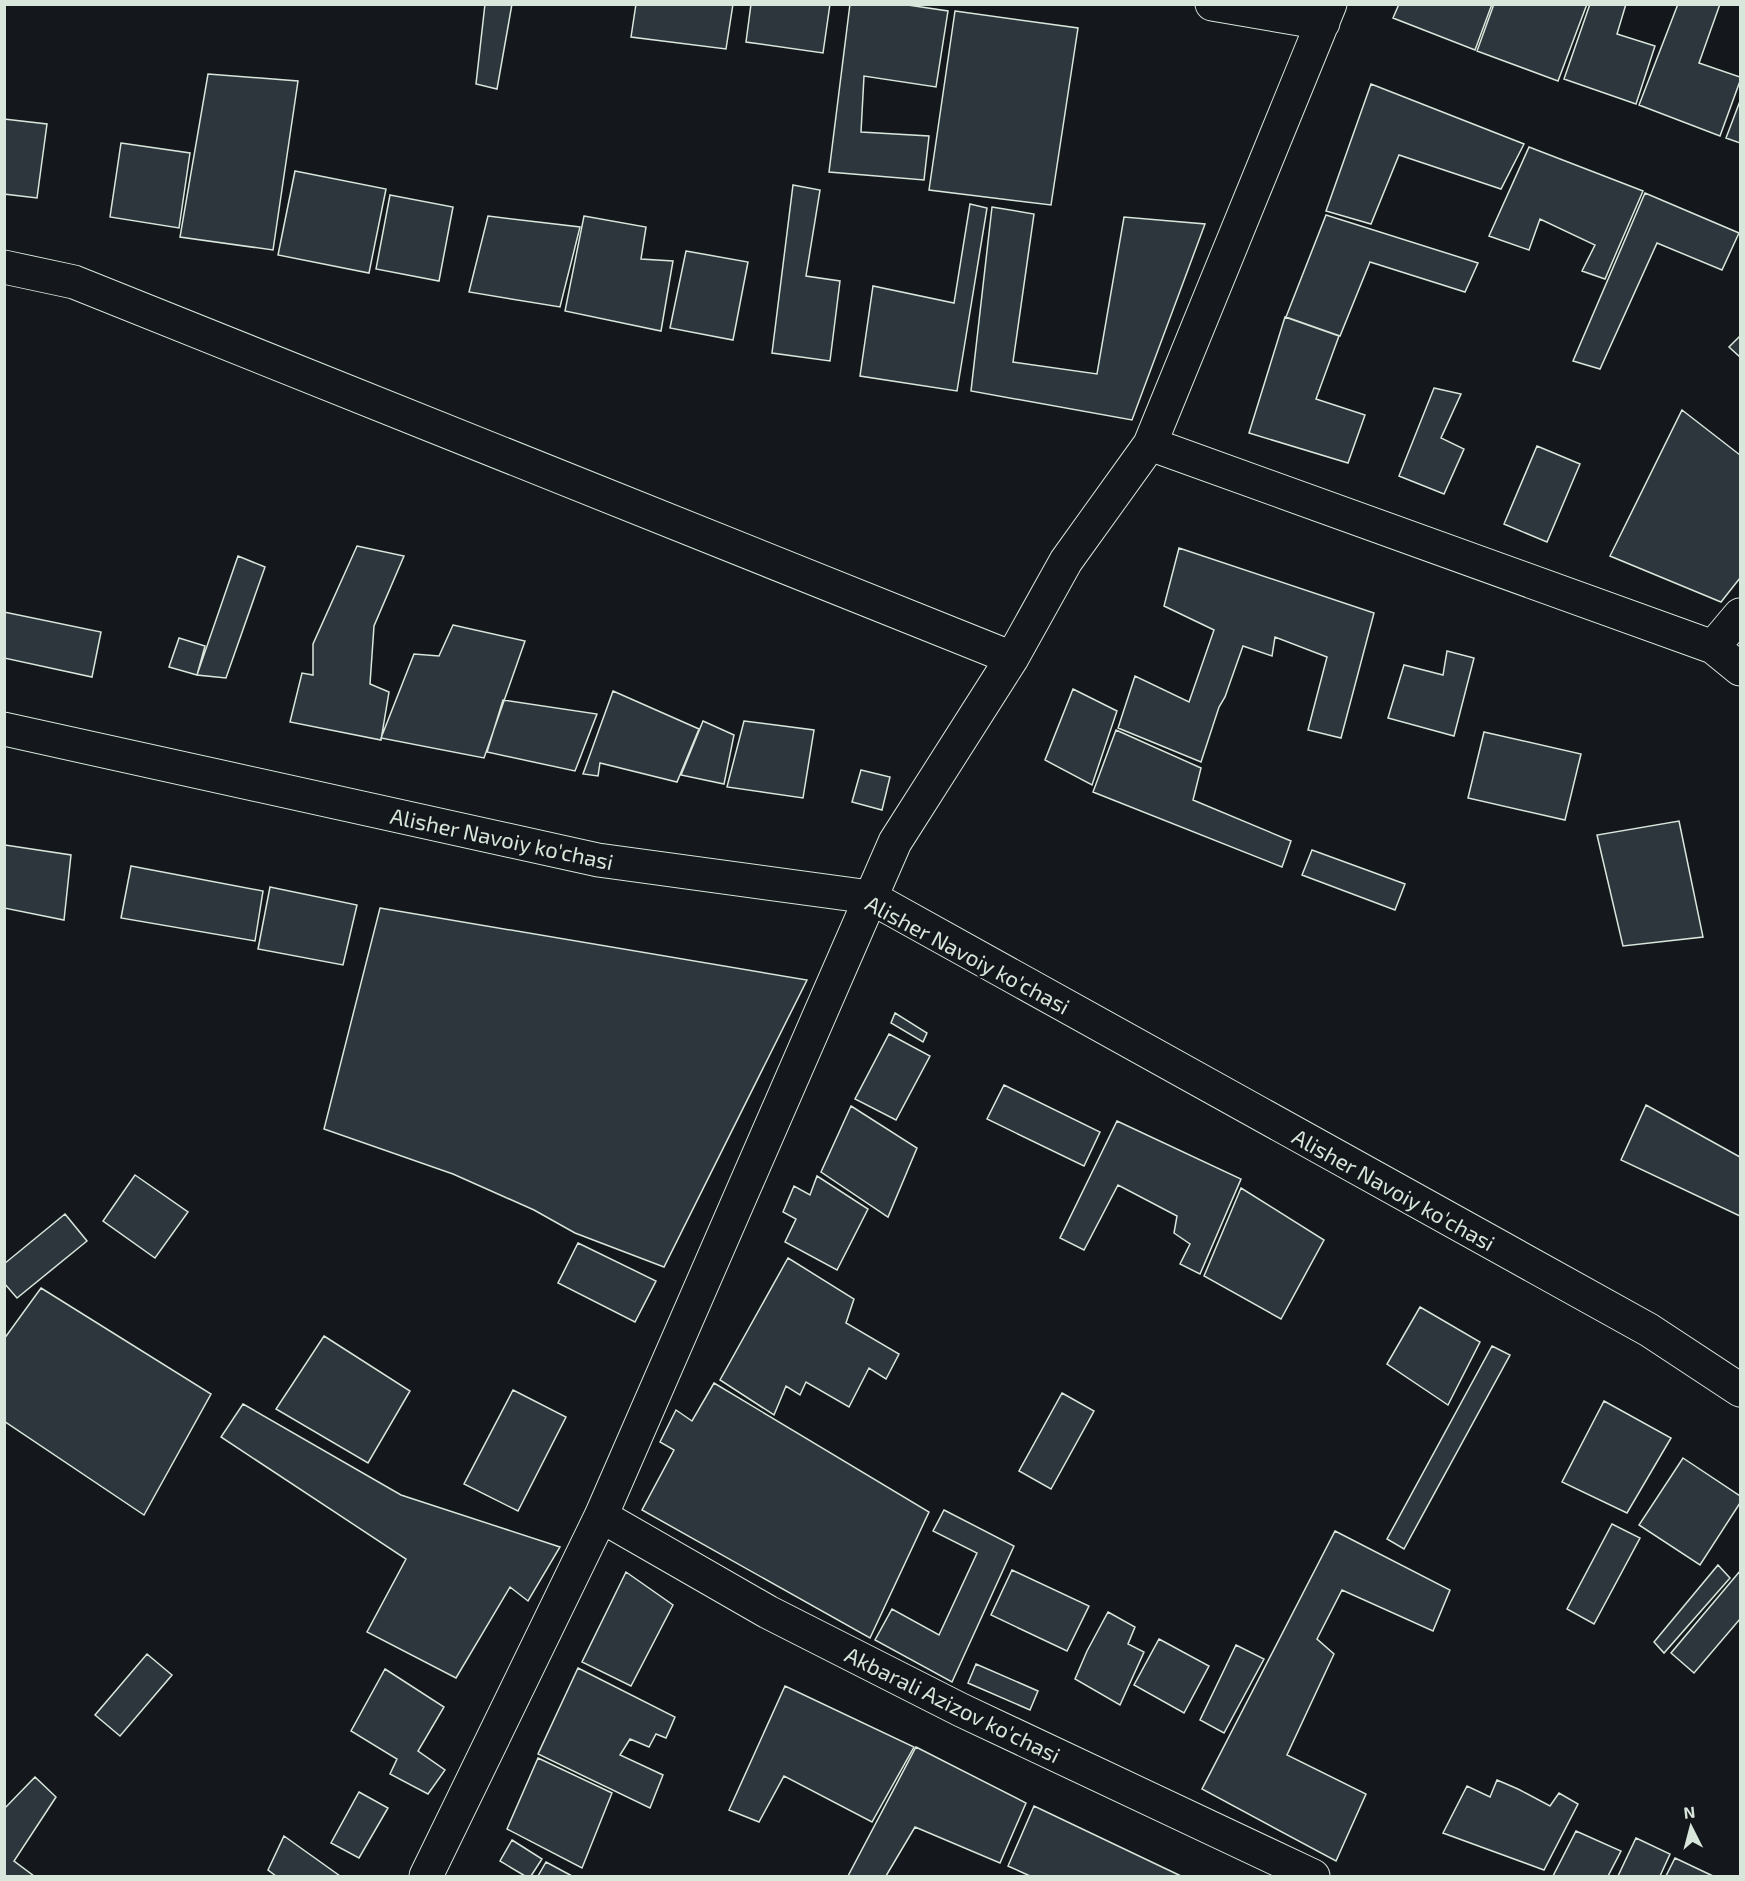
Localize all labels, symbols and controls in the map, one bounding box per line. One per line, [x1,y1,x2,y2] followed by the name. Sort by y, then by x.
[388,802,616,874] street label: Alisher Navoiy ko'chasi
[862,889,1074,1019] street label: Alisher Navoiy ko'chasi
[1288,1123,1500,1255] street label: Alisher Navoiy ko'chasi
[841,1641,1065,1767] street label: Akbarali Azizov ko'chasi
[1661,1797,1721,1857] north arrow
[1683,1802,1696,1822] text: N

